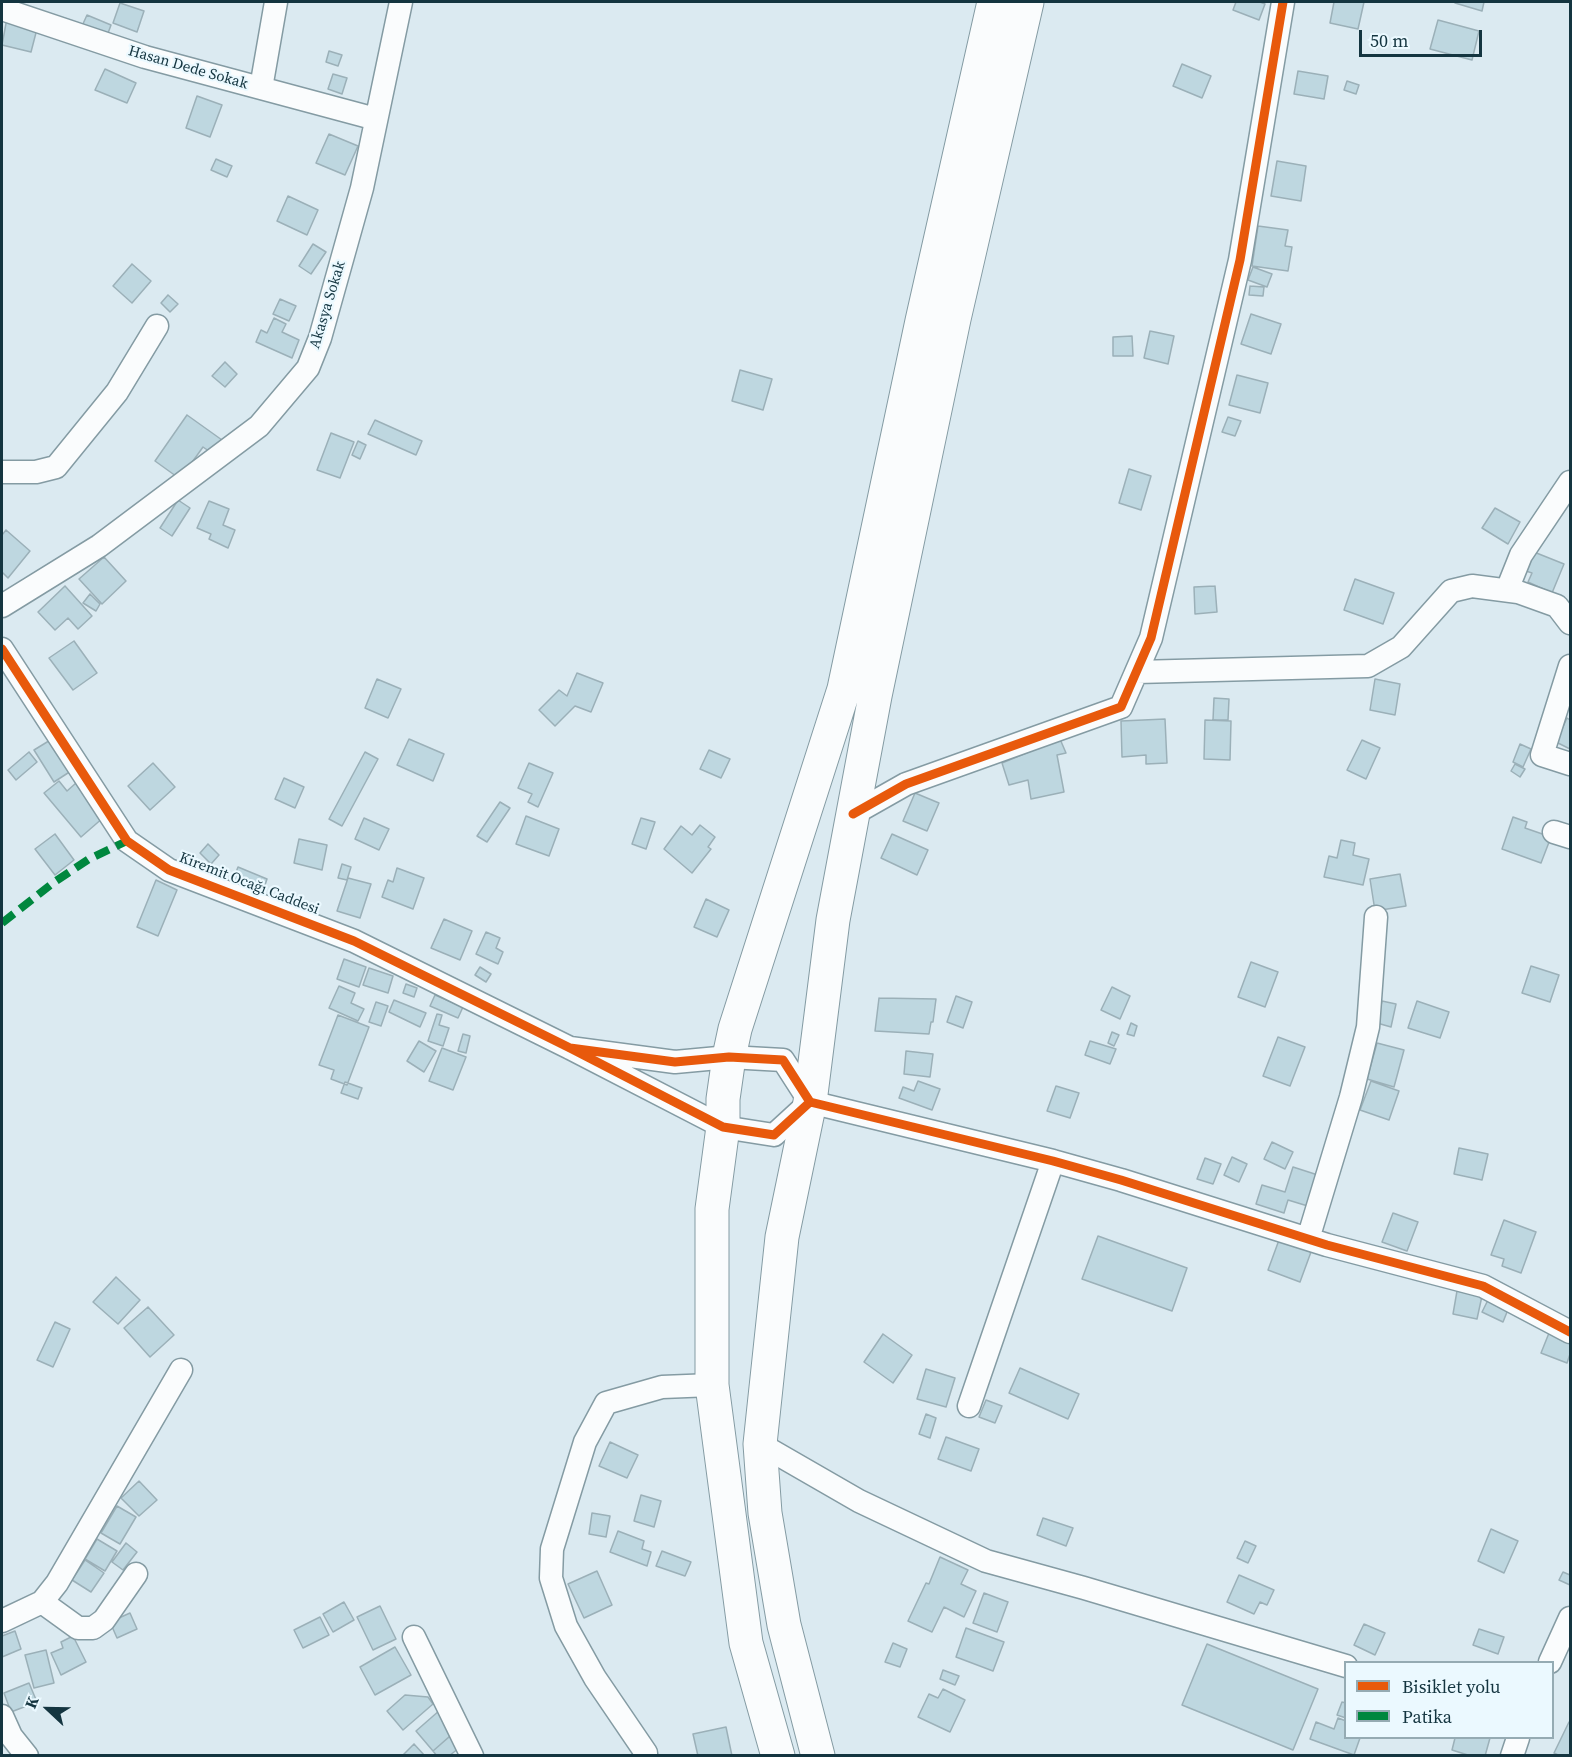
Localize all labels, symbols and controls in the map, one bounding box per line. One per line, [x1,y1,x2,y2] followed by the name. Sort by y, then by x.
[1362,18,1485,56] scale bar
[1370,28,1408,53] text: 50 m
[126,42,250,94] street label: Hasan Dede Sokak
[306,259,350,351] street label: Akasya Sokak
[176,849,322,919] street label: Kiremit Ocağı Caddesi
[1344,1661,1554,1739] legend
[1402,1674,1501,1699] text: Bisiklet yolu
[18,1679,78,1739] north arrow
[19,1693,44,1712] text: K
[1402,1704,1452,1729] text: Patika

